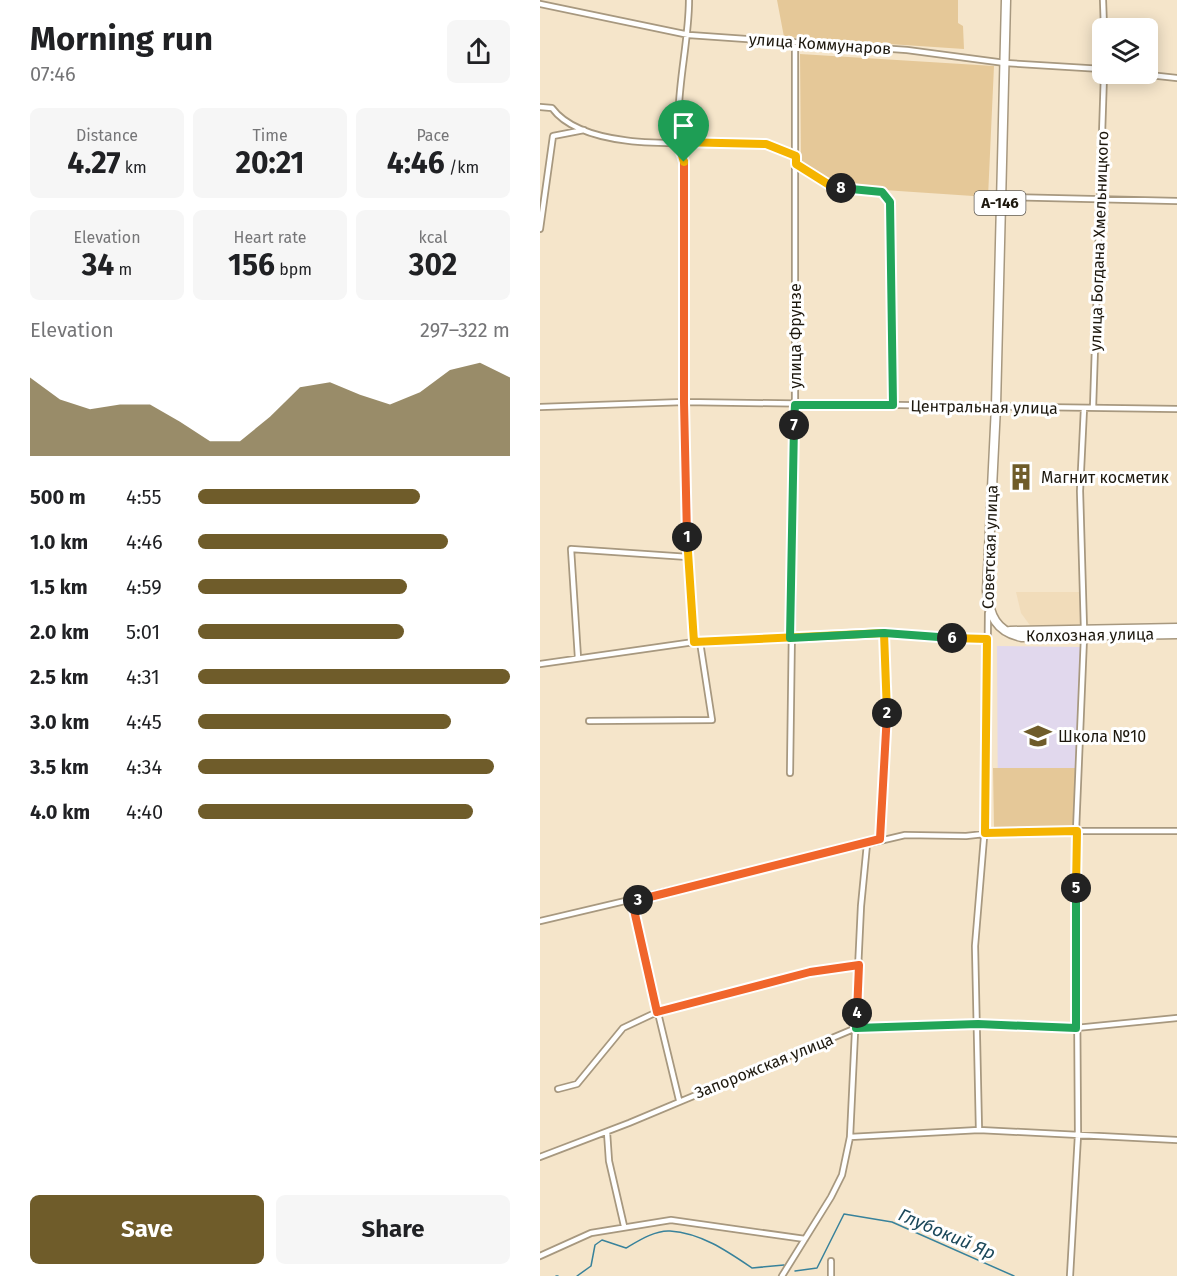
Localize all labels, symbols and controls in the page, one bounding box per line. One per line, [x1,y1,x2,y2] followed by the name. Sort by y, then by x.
[1092,18,1158,84] map controls
[1092,18,1158,84] button: layers
[30,19,213,59] text: Morning run
[447,20,510,83] button: share
[748,30,892,58] street label: улица Коммунаров
[30,62,76,86] text: 07:46
[658,100,709,162] pin
[667,109,700,142] icon: arrive
[76,126,138,145] text: Distance
[252,126,288,145] text: Time
[416,126,450,145] text: Pace
[1086,130,1112,352] street label: улица Богдана Хмельницкого
[67,145,121,181] text: 4.27
[235,145,305,181] text: 20:21
[387,145,445,181] text: 4:46
[121,158,147,177] text: km
[445,158,479,177] text: /km
[826,173,856,203] pin: 8
[836,178,846,197] text: 8
[974,191,1026,215] road number: А-146
[73,228,141,247] text: Elevation
[234,228,306,247] text: Heart rate
[419,228,447,247] text: kcal
[82,247,114,283] text: 34
[228,247,275,283] text: 156
[409,247,457,283] text: 302
[114,260,132,279] text: m
[275,260,312,279] text: bpm
[786,283,805,389] street label: улица Фрунзе
[30,318,114,342] text: Elevation
[420,318,510,342] text: 297–322 m
[910,396,1058,418] street label: Центральная улица
[779,410,809,440] pin: 7
[790,415,798,434] text: 7
[1006,462,1036,492] building icon: Магнит косметик
[1041,468,1170,487] place label: Магнит косметик
[30,485,86,509] text: 500 m
[126,485,161,509] text: 4:55
[978,485,1002,609] street label: Советская улица
[672,522,702,552] pin: 1
[683,527,691,546] text: 1
[30,530,88,554] text: 1.0 km
[126,530,163,554] text: 4:46
[30,575,88,599] text: 1.5 km
[126,575,162,599] text: 4:59
[30,620,89,644] text: 2.0 km
[126,620,160,644] text: 5:01
[937,623,967,653] pin: 6
[1026,624,1154,646] street label: Колхозная улица
[947,628,957,647] text: 6
[30,665,89,689] text: 2.5 km
[126,665,160,689] text: 4:31
[872,698,902,728] pin: 2
[883,703,891,722] text: 2
[30,710,89,734] text: 3.0 km
[126,710,162,734] text: 4:45
[1023,721,1053,751] school or university icon: Школа №10
[1058,727,1146,746] place label: Школа №10
[30,755,89,779] text: 3.5 km
[126,755,162,779] text: 4:34
[30,800,90,824] text: 4.0 km
[126,800,163,824] text: 4:40
[1061,873,1091,903] pin: 5
[1072,878,1080,897] text: 5
[623,885,653,915] pin: 3
[634,890,642,909] text: 3
[842,998,872,1028] pin: 4
[852,1003,862,1022] text: 4
[692,1029,836,1103] street label: Запорожская улица
[30,1195,264,1264] button: Save
[276,1195,510,1264] button: Share
[895,1204,999,1264] water label: Глубокий Яр

